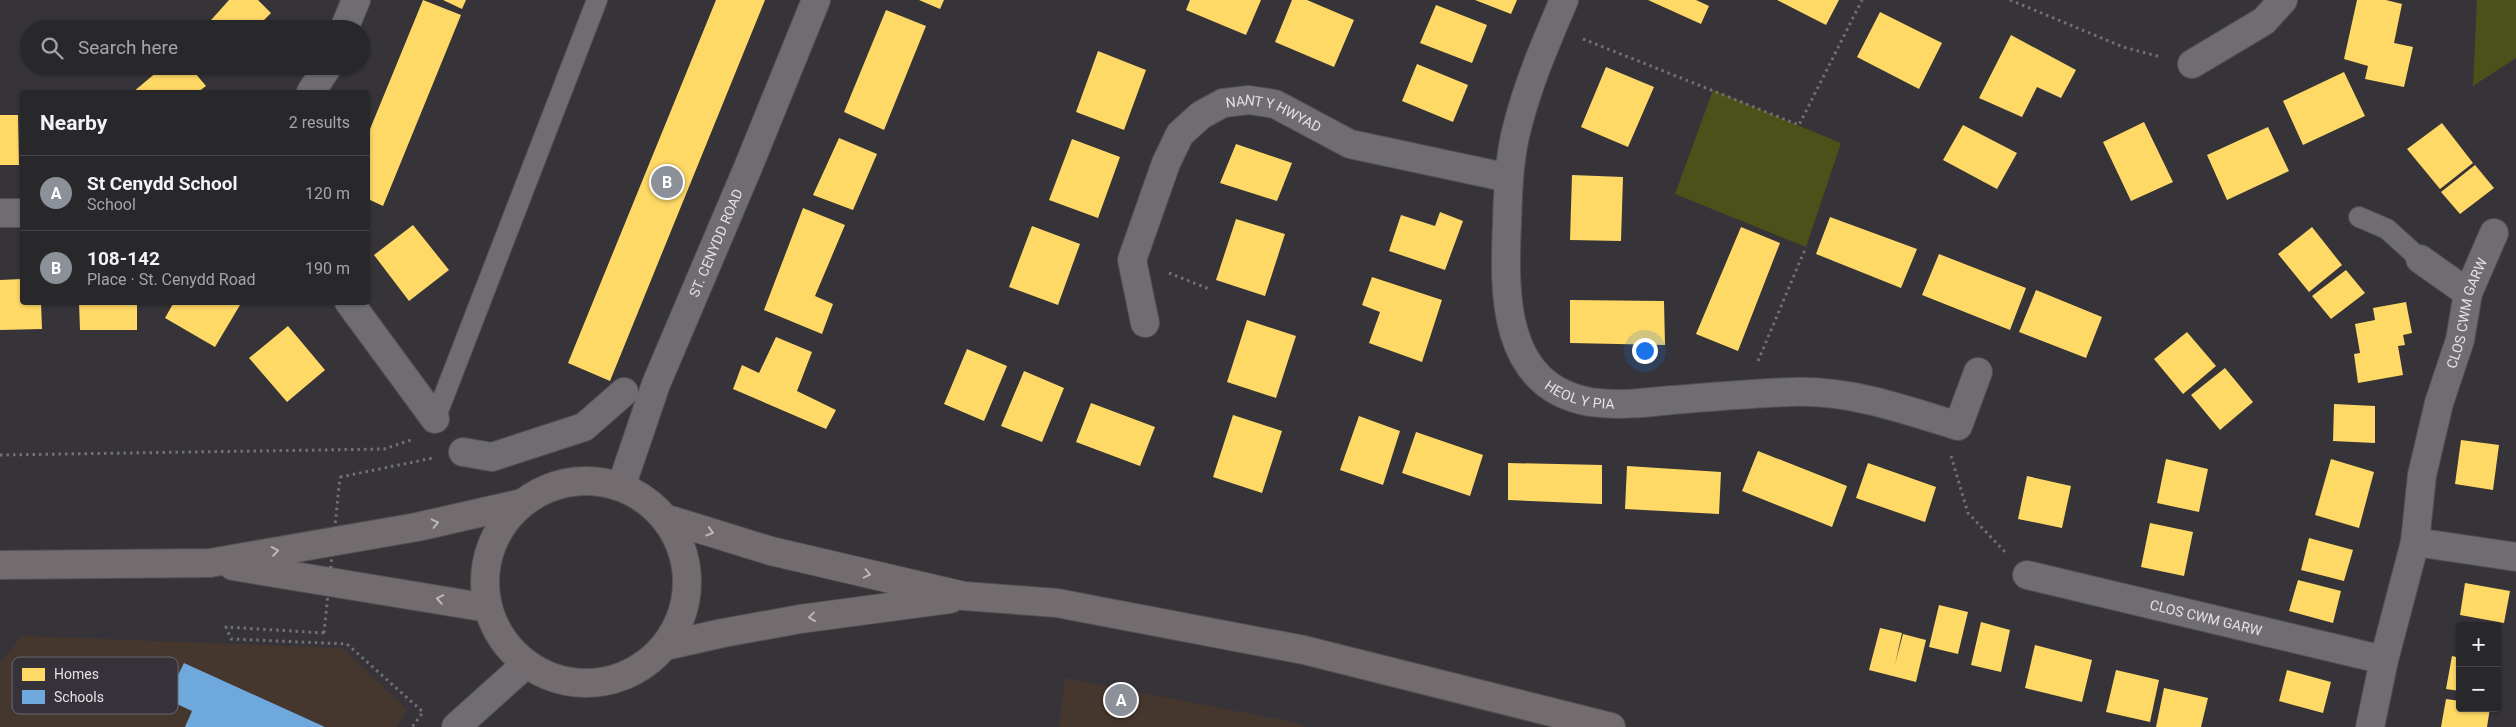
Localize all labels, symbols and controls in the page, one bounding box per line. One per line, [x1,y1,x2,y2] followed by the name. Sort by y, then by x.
[20,20,370,75] search box
[38,34,66,62] icon: search
[78,36,178,59] text: Search here
[1225,91,1324,135] street label: NANT Y HWYAD
[40,111,107,135] text: Nearby
[289,113,350,132] text: 2 results
[651,163,683,201] pin: B
[87,172,237,195] text: St Cenydd School
[51,184,61,203] text: A
[305,184,350,203] text: 120 m
[686,186,746,299] street label: ST. CENYDD ROAD
[87,195,136,214] text: School
[87,247,160,270] text: 108-142
[2443,255,2490,371] street label: CLOS CWM GARW
[51,259,61,278] text: B
[305,259,350,278] text: 190 m
[87,270,256,289] text: Place · St. Cenydd Road
[1632,338,1658,364] your location
[1542,377,1615,412] street label: HEOL Y PIA
[430,518,439,528] one-way arrow
[706,526,714,536] one-way arrow
[270,547,279,557] one-way arrow
[863,568,872,579] one-way arrow
[435,595,444,605] one-way arrow
[2148,597,2264,639] street label: CLOS CWM GARW
[808,612,816,622] one-way arrow
[2456,622,2501,712] map controls
[2456,622,2501,667] button: +
[12,657,178,714] legend
[54,666,99,682] text: Homes
[2456,667,2501,712] button: −
[1105,681,1137,719] pin: A
[54,689,104,705] text: Schools

